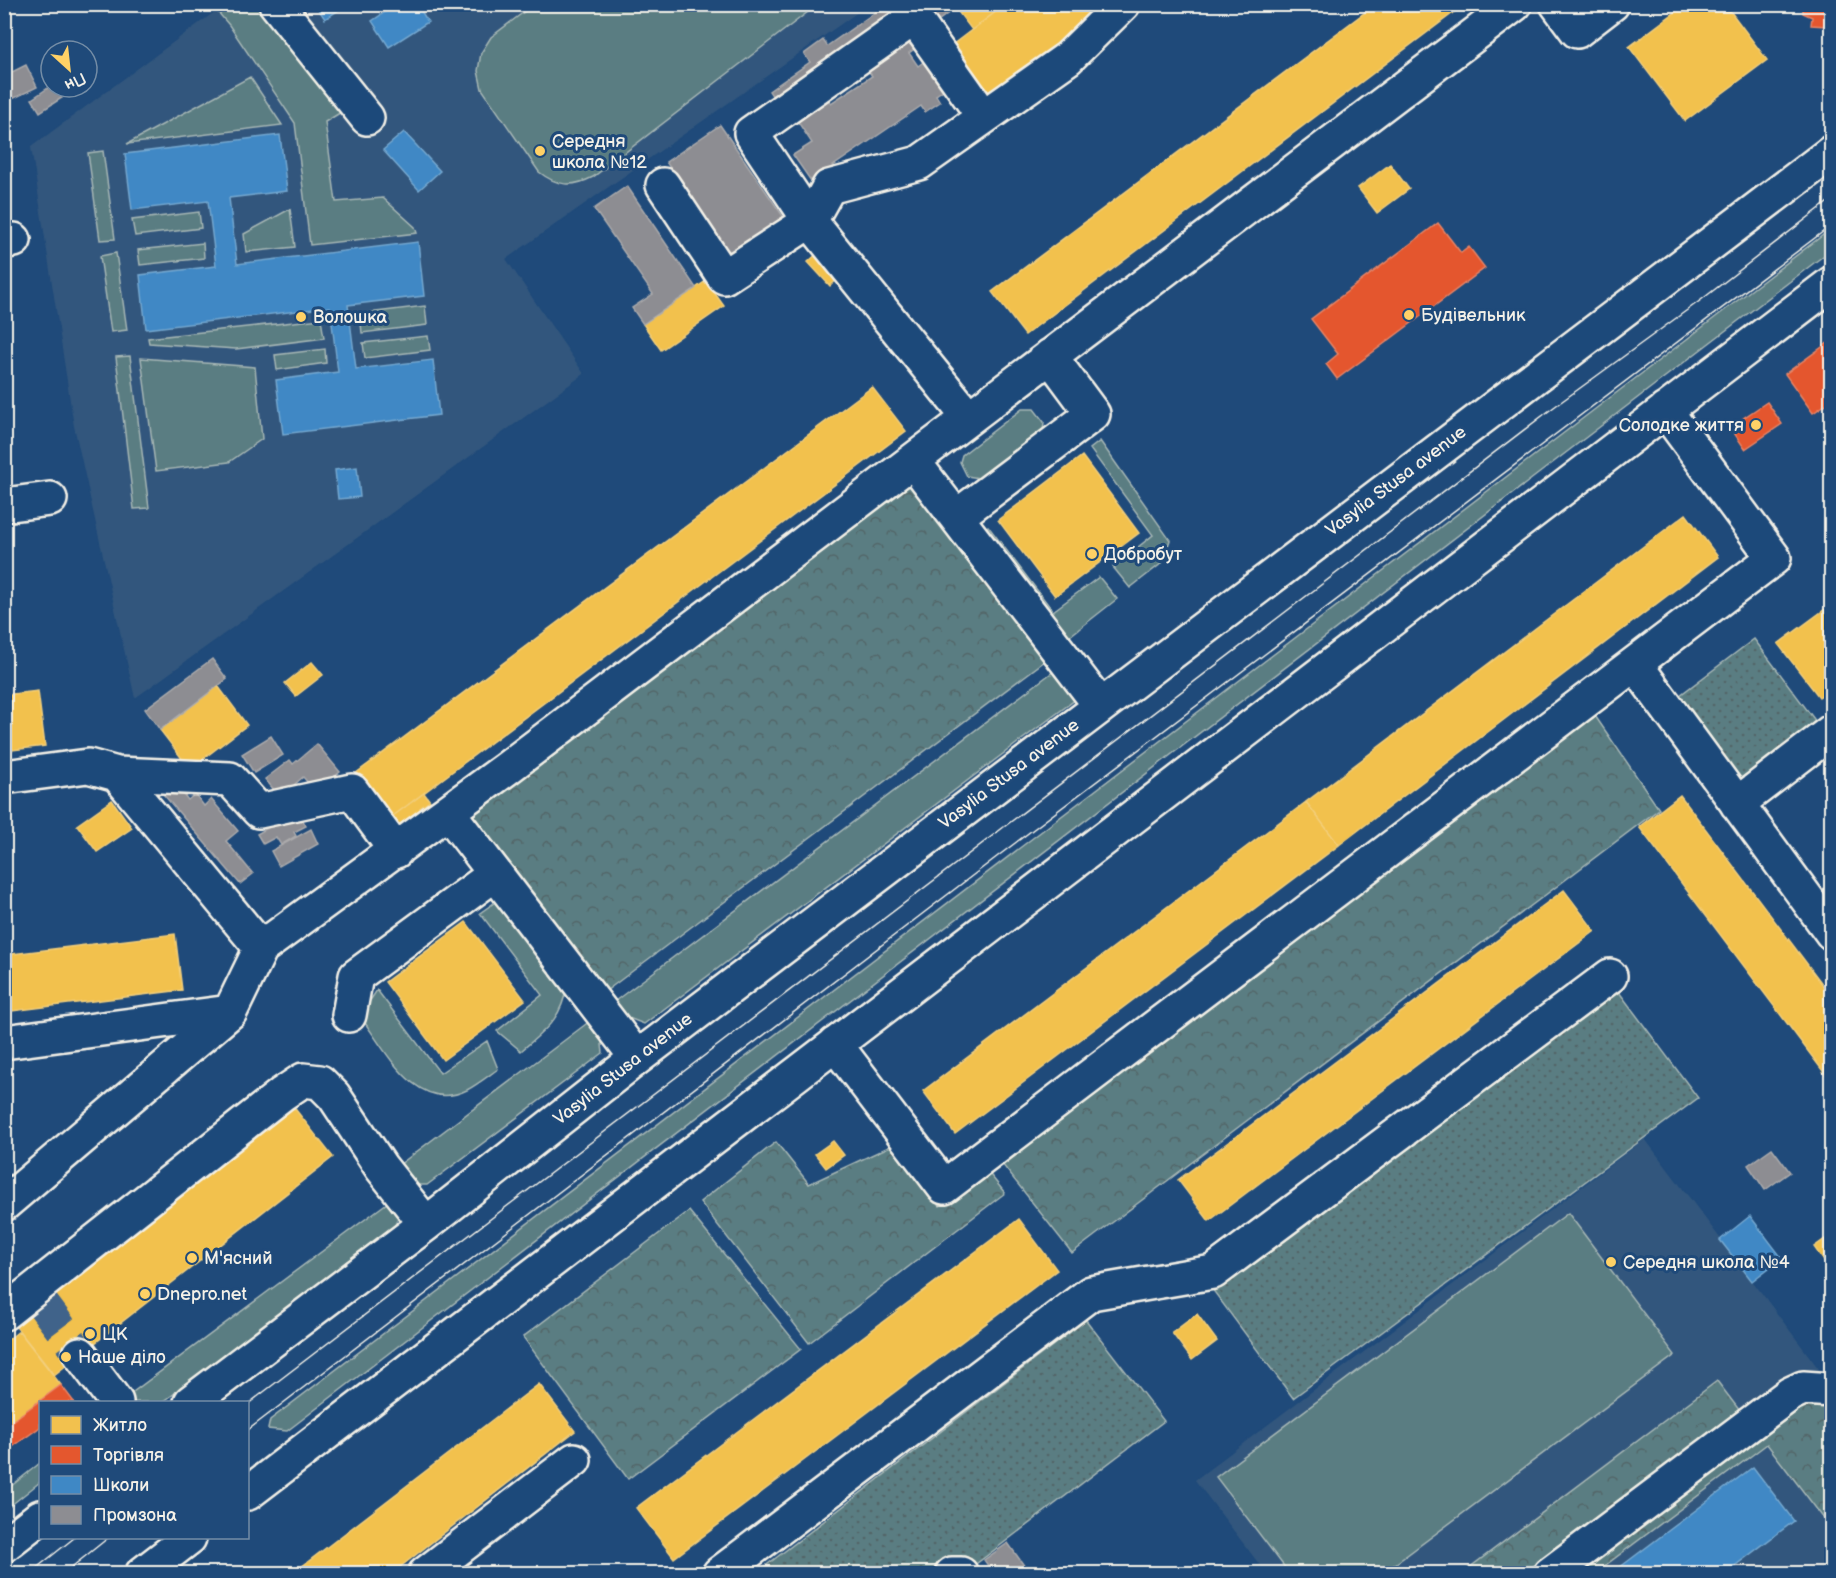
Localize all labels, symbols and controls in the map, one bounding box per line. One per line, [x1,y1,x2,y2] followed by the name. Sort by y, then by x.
[39,39,99,99] north arrow
[61,68,89,94] text: Пн
[552,131,647,173] place label: Середня школа №12
[533,144,547,158] marker: Середня школа №12
[1421,305,1526,326] place label: Будівельник
[313,307,387,328] place label: Волошка
[1402,308,1416,322] marker: Будівельник
[294,310,308,324] marker: Волошка
[1619,415,1744,436] place label: Солодке життя
[1749,418,1763,432] marker: Солодке життя
[1322,421,1471,541] street label: Vasylia Stusa avenue
[1104,544,1183,565] place label: Добробут
[1085,547,1099,561] marker: Добробут
[935,714,1084,834] street label: Vasylia Stusa avenue
[549,1008,697,1130] street label: Vasylia Stusa avenue
[204,1248,272,1269] place label: М'ясний
[185,1251,199,1265] marker: М'ясний
[1623,1252,1790,1273] place label: Середня школа №4
[1604,1255,1618,1269] marker: Середня школа №4
[157,1284,247,1305] place label: Dnepro.net
[138,1287,152,1301] marker: Dnepro.net
[102,1324,128,1345] place label: ЦК
[83,1327,97,1341] marker: ЦК
[78,1347,166,1368] place label: Наше діло
[59,1350,73,1364] marker: Наше діло
[39,1401,249,1539] legend
[93,1415,147,1436] text: Житло
[93,1445,164,1466] text: Торгівля
[93,1475,149,1496] text: Школи
[93,1505,177,1526] text: Промзона

